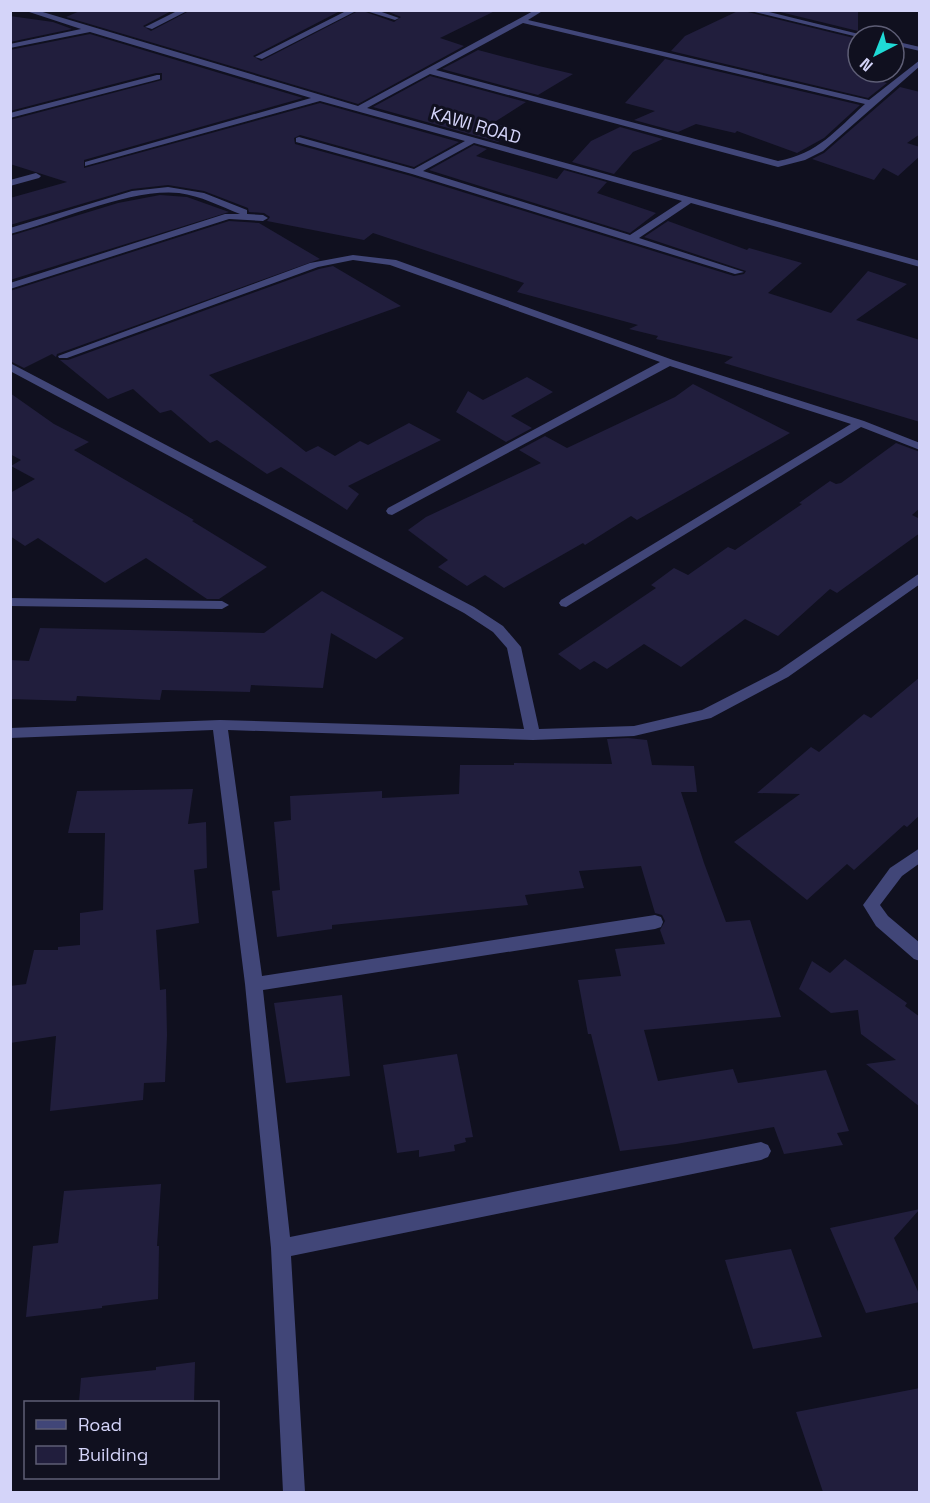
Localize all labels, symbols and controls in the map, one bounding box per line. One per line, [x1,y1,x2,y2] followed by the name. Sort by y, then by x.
[846,24,906,84] north arrow
[855,53,877,76] text: N
[428,101,524,149] street label: KAWI ROAD
[24,1401,219,1479] legend
[78,1413,122,1436] text: Road
[78,1443,148,1466] text: Building

